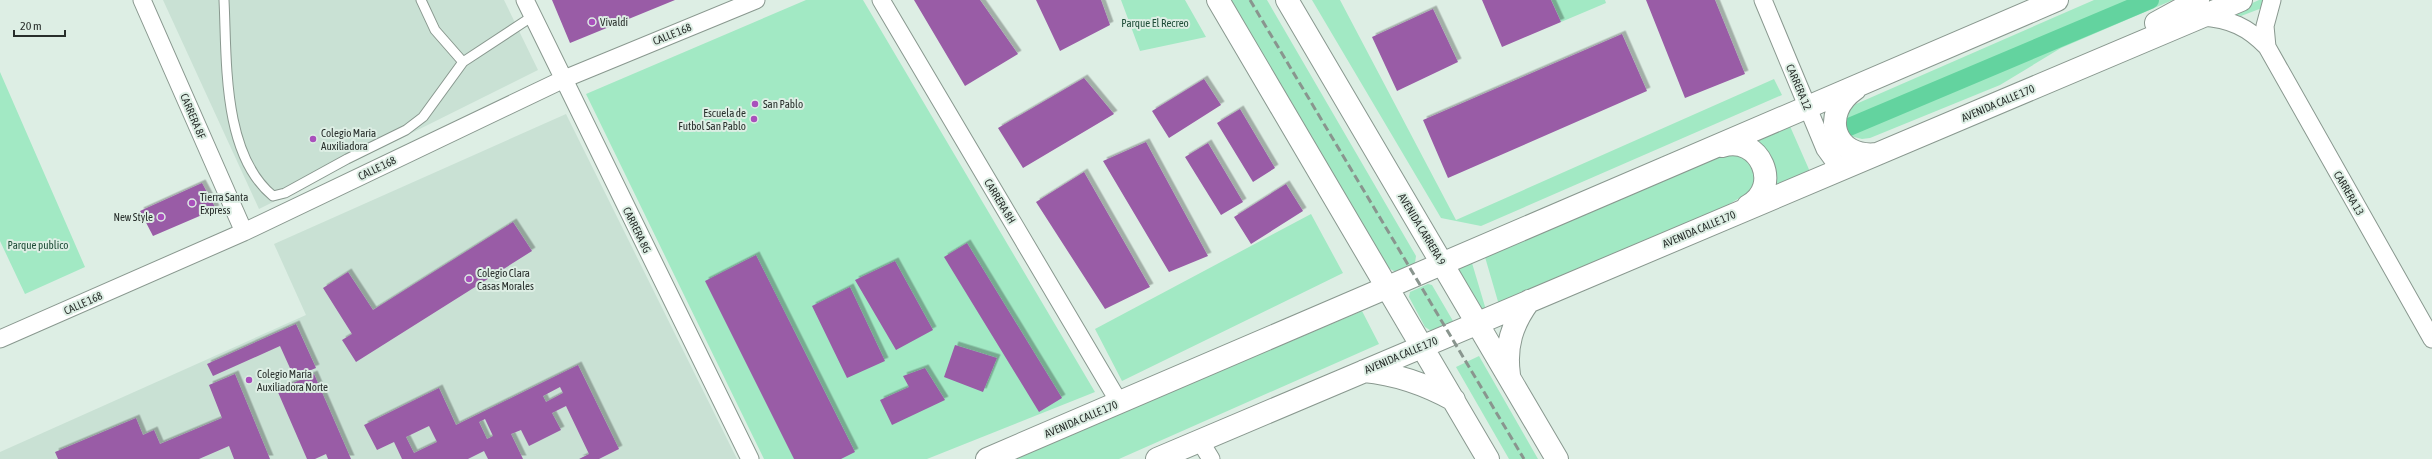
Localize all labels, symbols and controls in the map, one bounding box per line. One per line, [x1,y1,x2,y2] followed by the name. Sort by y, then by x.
[14,12,65,38] scale bar
[600,16,628,28] place label: Vivaldi
[587,17,597,27] marker: Vivaldi
[1121,17,1189,29] park label: Parque El Recreo
[20,19,42,33] text: 20 m
[651,21,693,47] street label: CALLE 168
[1784,62,1814,112] street label: CARRERA 12
[1960,82,2036,124] street label: AVENIDA CALLE 170
[178,92,208,141] street label: CARRERA 8F
[763,98,803,110] place label: San Pablo
[750,99,760,109] marker: San Pablo
[678,107,746,132] place label: Escuela de Futbol San Pablo
[749,114,759,124] marker: Escuela de Futbol San Pablo
[321,127,376,152] place label: Colegio Maria Auxiliadora
[308,134,318,144] marker: Colegio Maria Auxiliadora
[356,154,398,182] street label: CALLE 168
[2332,169,2366,217] street label: CARRERA 13
[982,176,1018,226] street label: CARRERA 8H
[200,191,248,216] place label: Tierra Santa Express
[1396,191,1448,267] street label: AVENIDA CARRERA 9
[187,198,197,208] marker: Tierra Santa Express
[621,205,653,255] street label: CARRERA 8G
[1661,208,1737,250] street label: AVENIDA CALLE 170
[113,211,153,223] place label: New Style
[156,212,166,222] marker: New Style
[8,239,68,251] park label: Parque publico
[477,267,534,292] place label: Colegio Clara Casas Morales
[464,274,474,284] marker: Colegio Clara Casas Morales
[62,289,104,317] street label: CALLE 168
[1363,334,1439,376] street label: AVENIDA CALLE 170
[257,368,328,393] place label: Colegio María Auxiliadora Norte
[244,375,254,385] marker: Colegio María Auxiliadora Norte
[1043,398,1119,440] street label: AVENIDA CALLE 170

